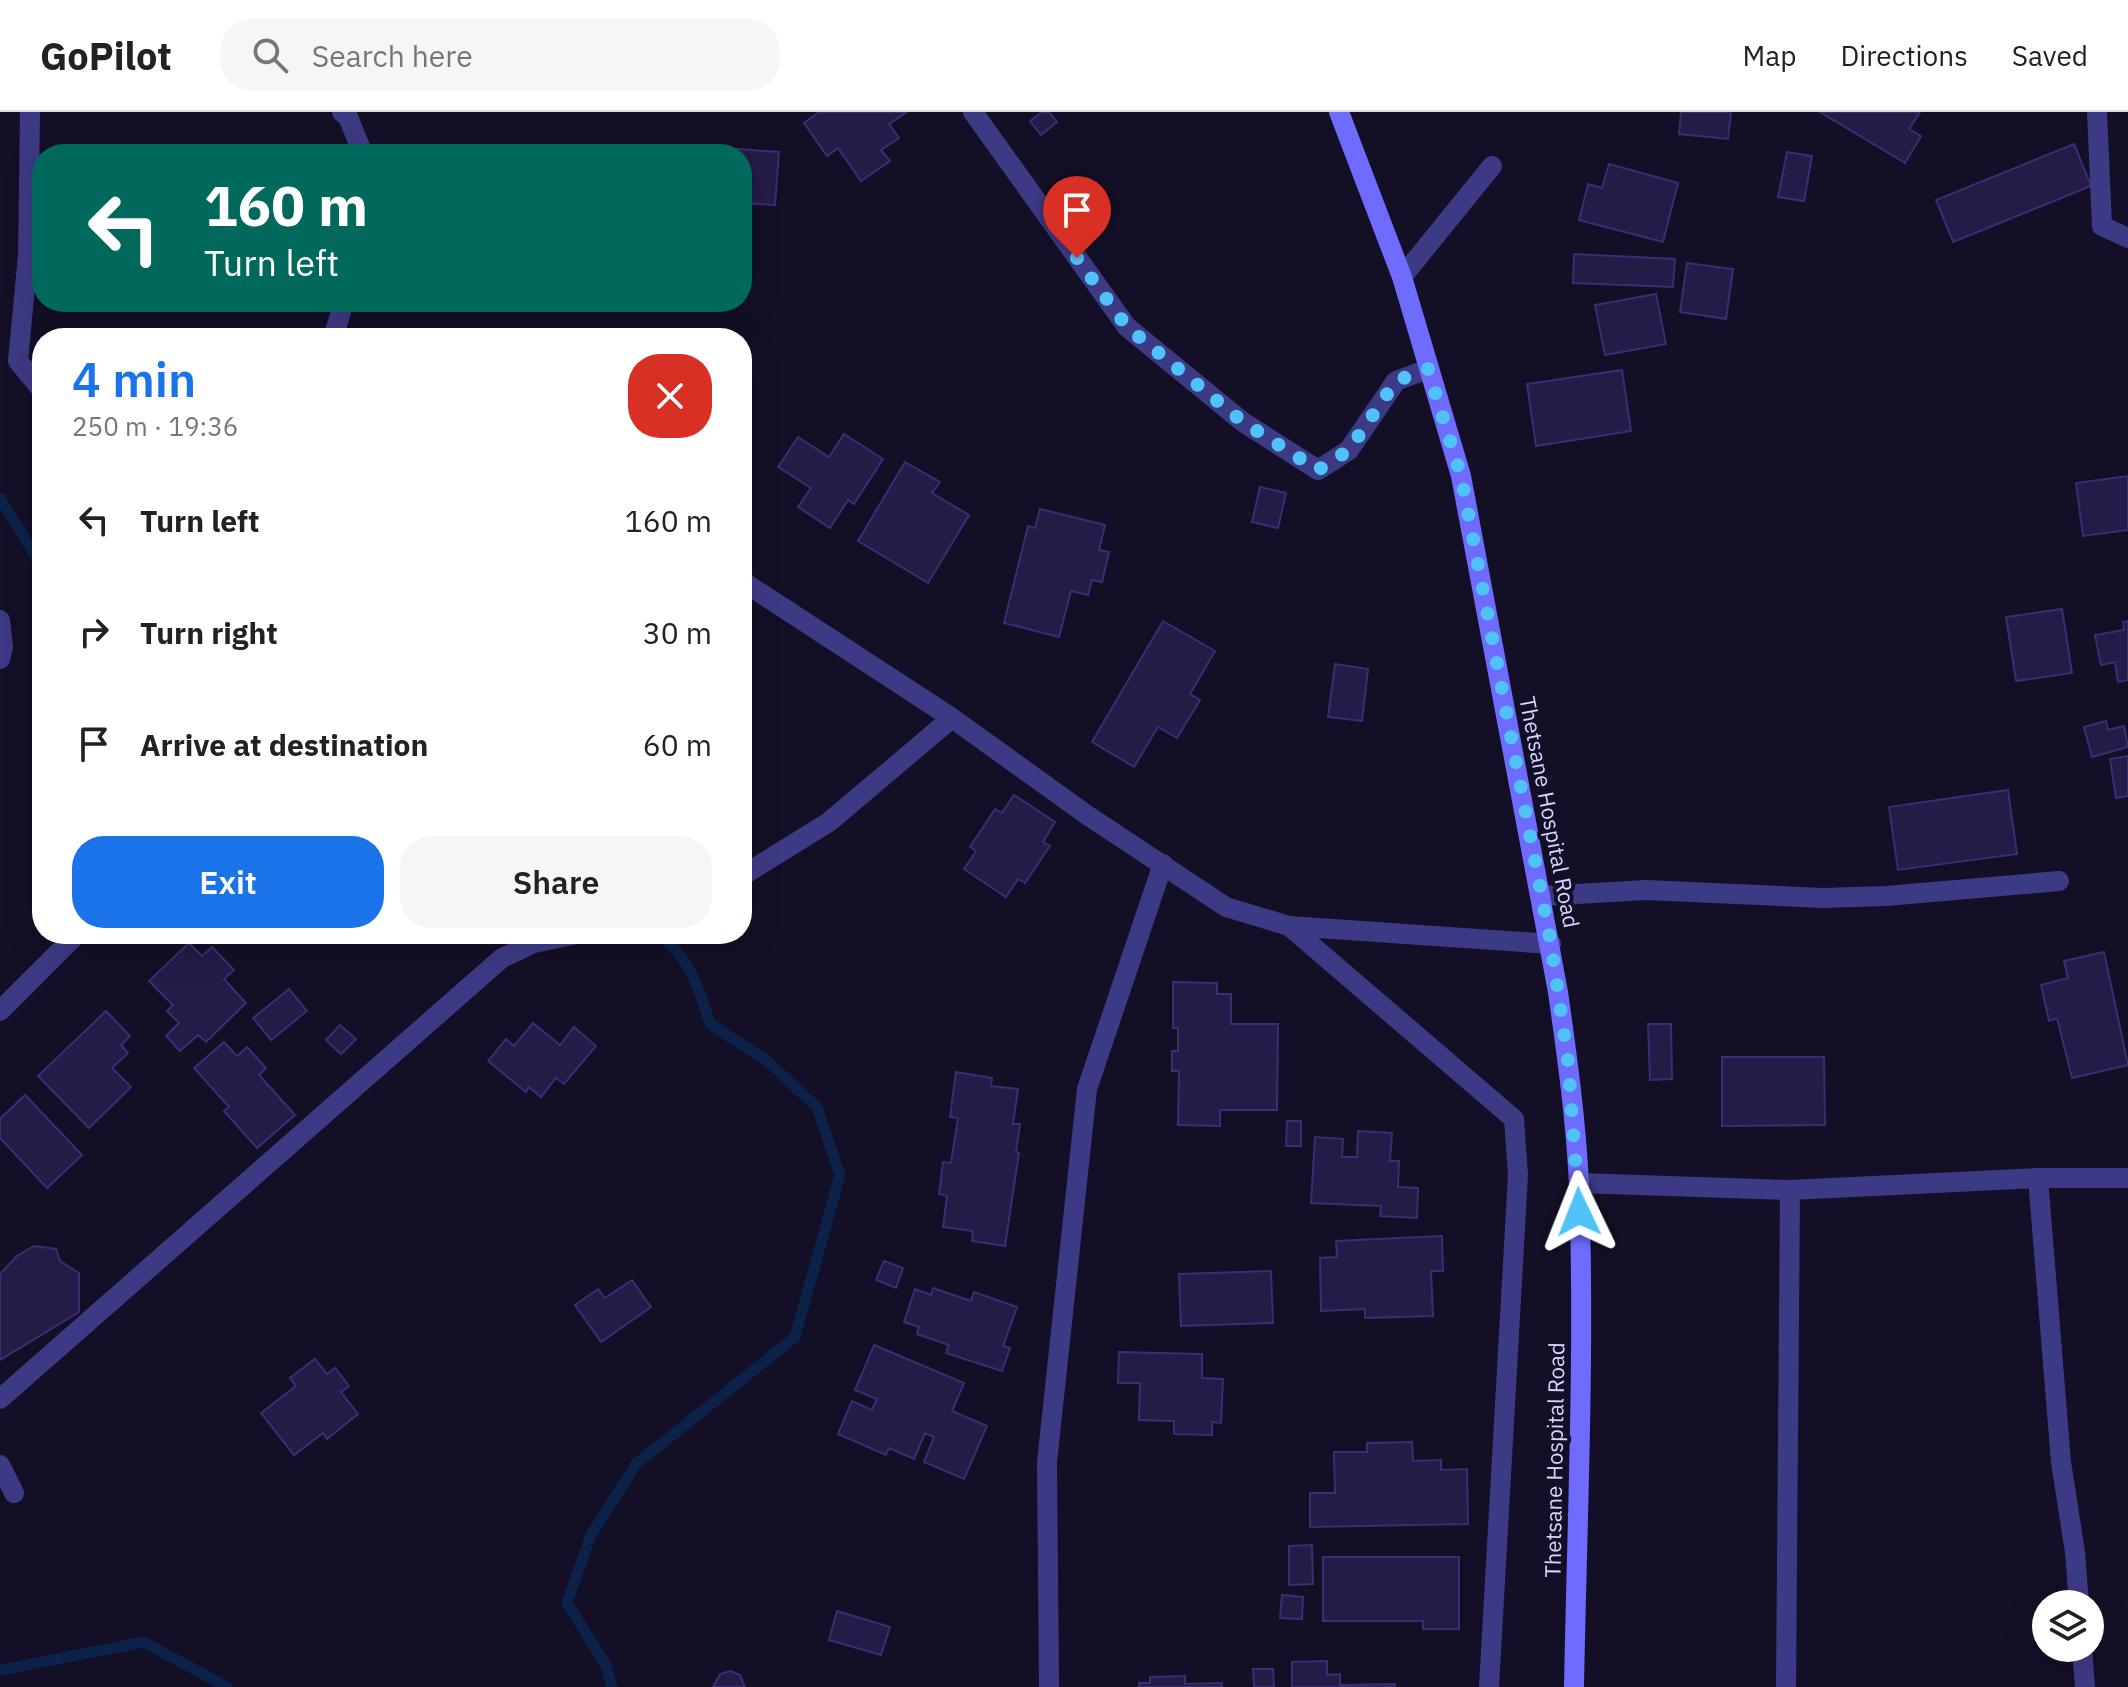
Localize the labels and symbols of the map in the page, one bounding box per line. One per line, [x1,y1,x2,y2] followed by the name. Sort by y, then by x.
[1043,176,1111,258] pin
[1513,694,1587,930] street label: Thetsane Hospital Road
[1537,1170,1621,1254] position arrow
[1537,1342,1571,1578] street label: Thetsane Hospital Road

